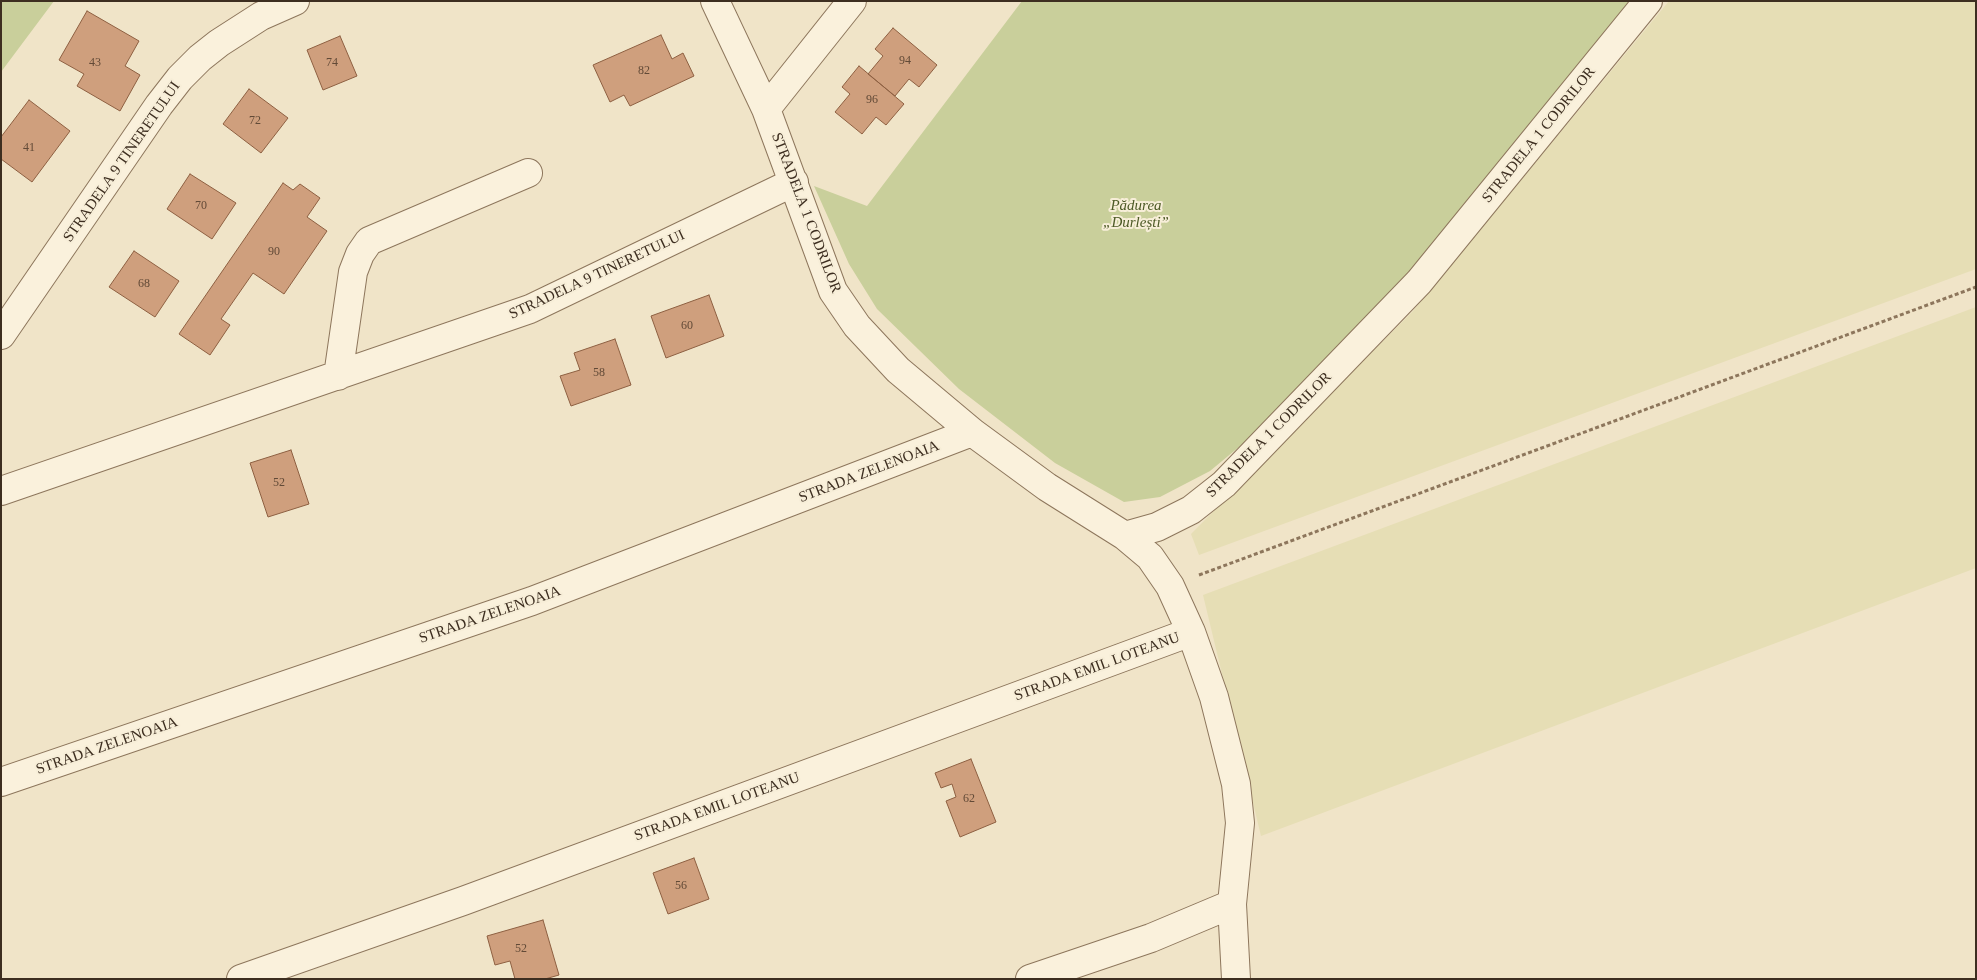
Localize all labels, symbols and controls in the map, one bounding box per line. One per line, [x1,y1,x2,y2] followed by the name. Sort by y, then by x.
[899,54,911,68] house number: 94
[89,56,101,70] house number: 43
[326,56,338,70] house number: 74
[1479,63,1599,207] street label: STRADELA 1 CODRILOR
[638,64,650,78] house number: 82
[60,78,184,246] street label: STRADELA 9 TINERETULUI
[866,93,878,107] house number: 96
[249,114,261,128] house number: 72
[767,130,845,296] street label: STRADELA 1 CODRILOR
[23,141,35,155] house number: 41
[1103,197,1169,232] park label: Pădurea „Durlești”
[195,199,207,213] house number: 70
[506,226,688,324] street label: STRADELA 9 TINERETULUI
[268,245,280,259] house number: 90
[138,277,150,291] house number: 68
[681,319,693,333] house number: 60
[593,366,605,380] house number: 58
[1203,369,1335,501] street label: STRADELA 1 CODRILOR
[796,437,942,507] street label: STRADA ZELENOAIA
[273,476,285,490] house number: 52
[417,582,563,648] street label: STRADA ZELENOAIA
[1012,629,1182,705] street label: STRADA EMIL LOTEANU
[34,713,180,779] street label: STRADA ZELENOAIA
[632,769,802,845] street label: STRADA EMIL LOTEANU
[963,792,975,806] house number: 62
[675,879,687,893] house number: 56
[515,942,527,956] house number: 52

